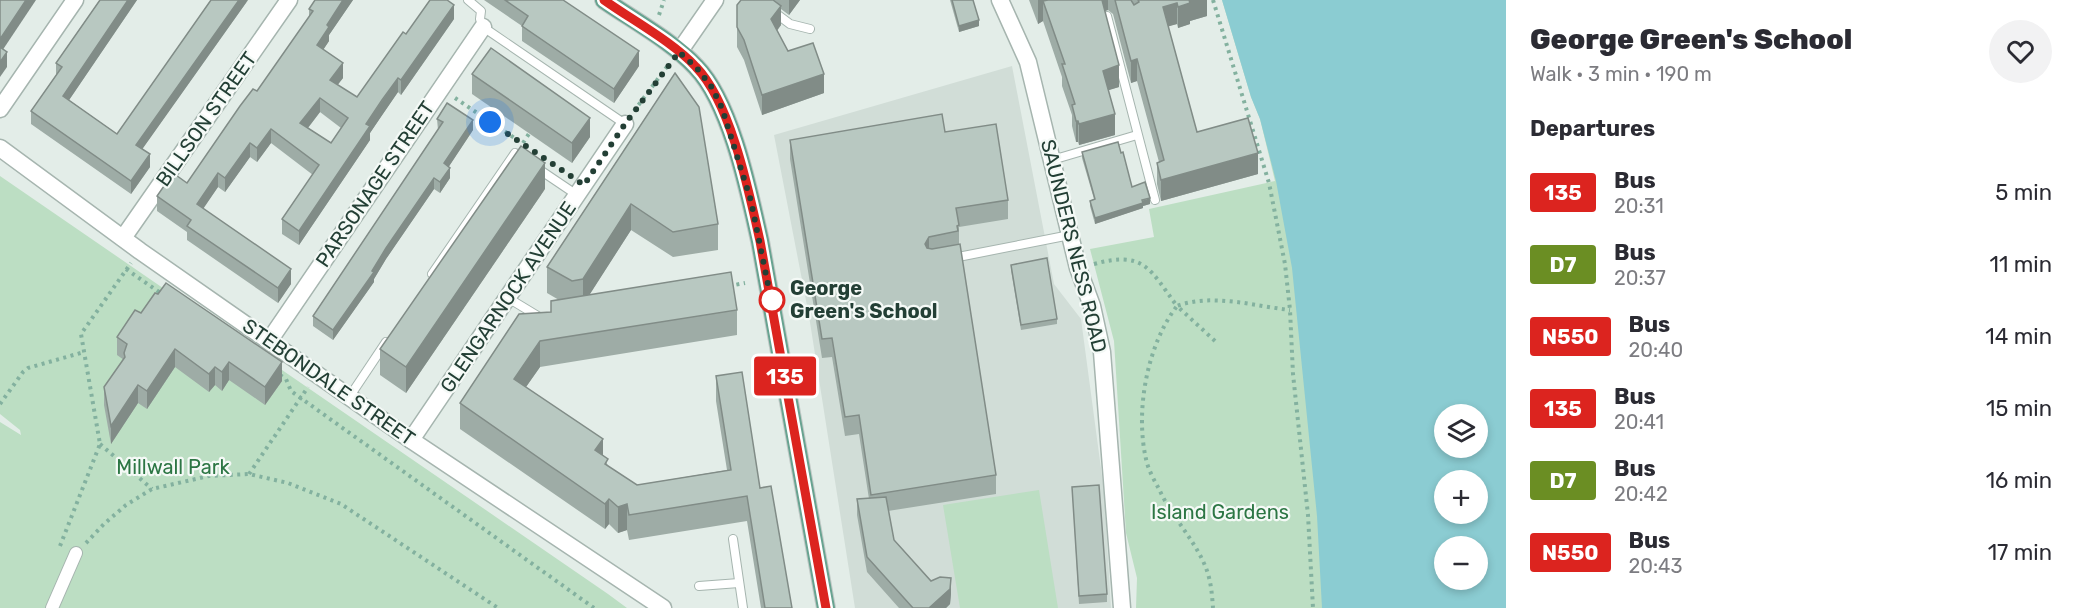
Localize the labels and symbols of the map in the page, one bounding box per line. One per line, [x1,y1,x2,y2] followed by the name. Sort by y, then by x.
[151,47,262,191] street label: BILLSON STREET
[311,96,440,272] street label: PARSONAGE STREET
[475,107,505,137] your location
[1036,137,1112,355] street label: SAUNDERS NESS ROAD
[435,197,581,397] street label: GLENGARNOCK AVENUE
[790,276,938,323] place label: George Green's School
[759,287,785,313] marker: George Green's School
[238,313,420,451] street label: STEBONDALE STREET
[750,356,820,395] line badge: 135
[116,455,230,479] park label: Millwall Park
[1151,500,1289,524] park label: Island Gardens

